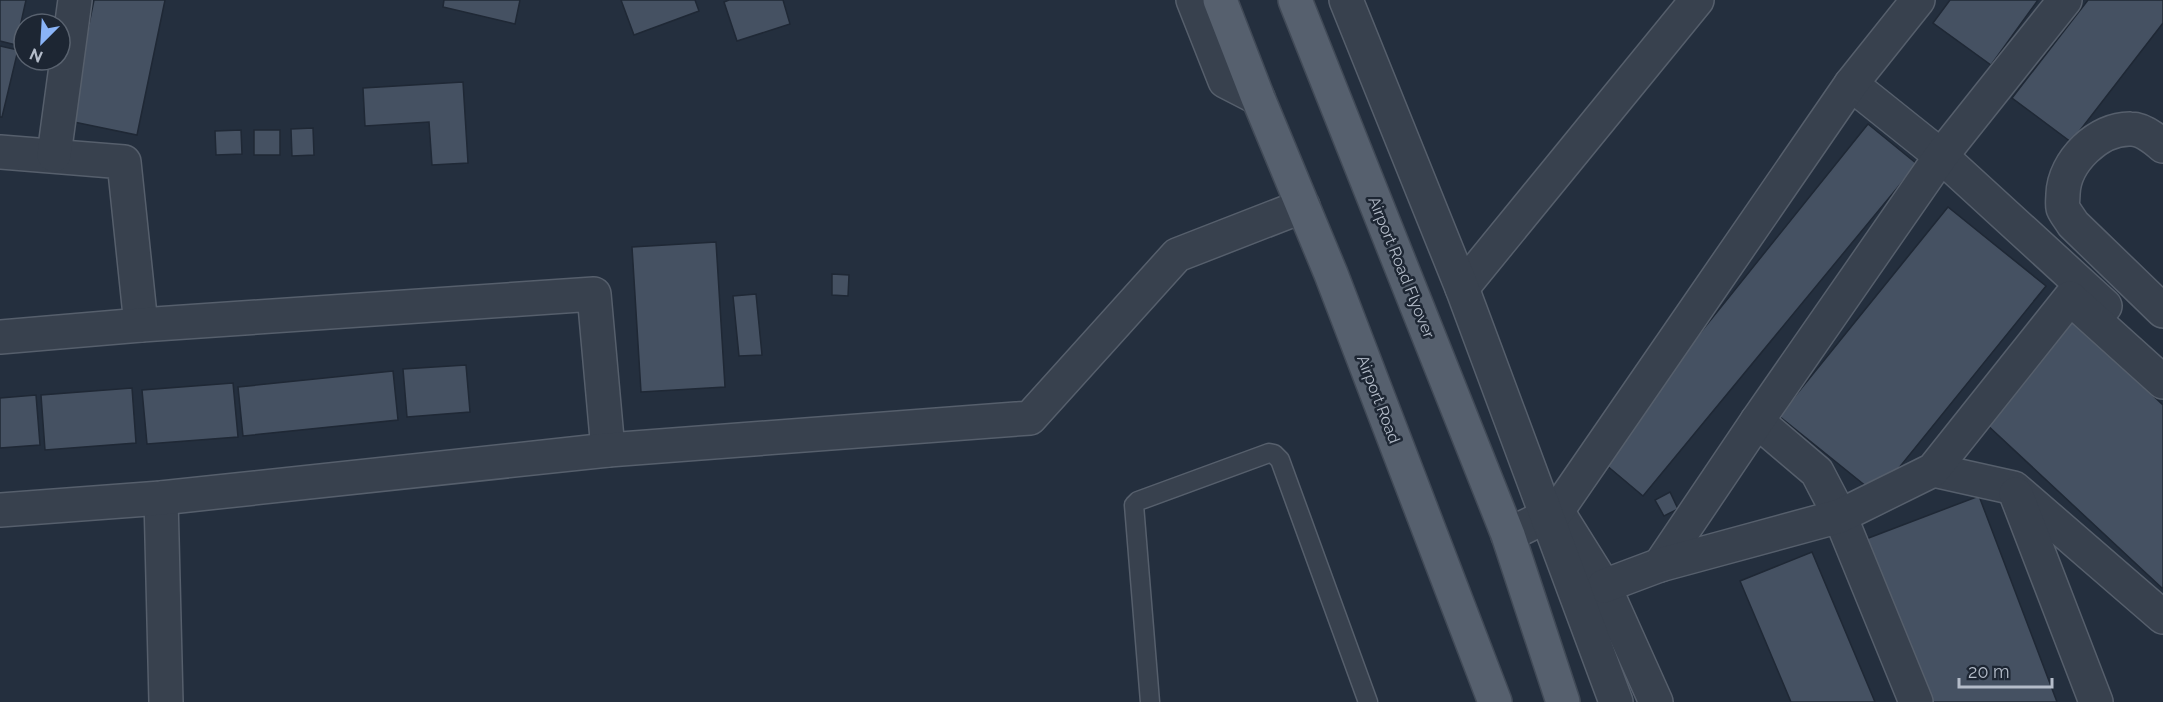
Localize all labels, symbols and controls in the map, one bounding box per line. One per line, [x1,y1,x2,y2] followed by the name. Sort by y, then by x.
[12,12,72,72] north arrow
[27,44,46,66] text: N
[1364,194,1439,341] street label: Airport Road Flyover
[1353,352,1404,446] street label: Airport Road
[1959,651,2052,689] scale bar
[1968,661,2010,682] text: 20 m

